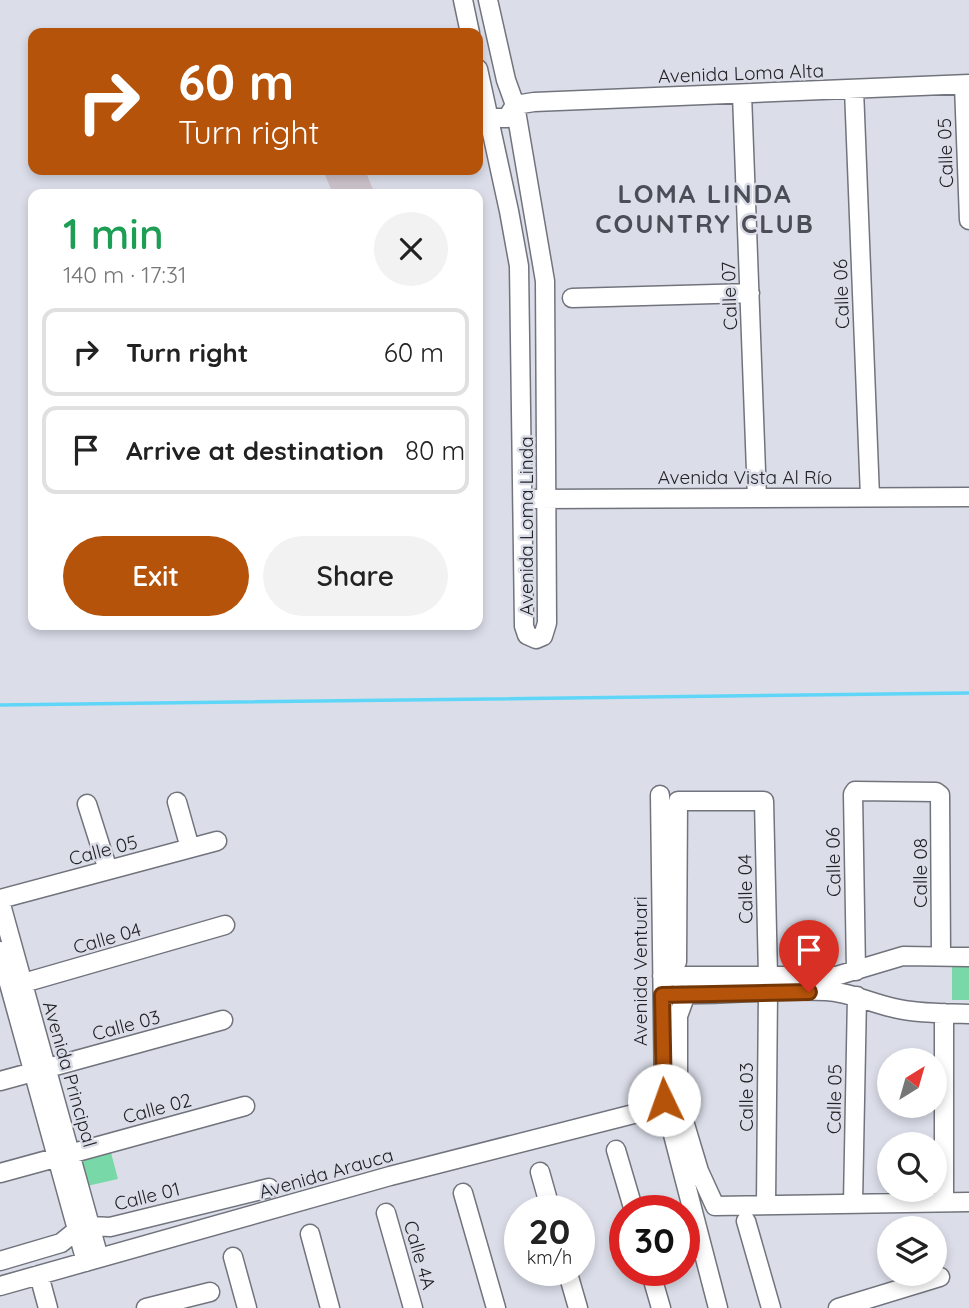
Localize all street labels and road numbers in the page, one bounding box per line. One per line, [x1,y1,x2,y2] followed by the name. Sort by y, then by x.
[658,58,824,88] street label: Avenida Loma Alta
[932,118,958,188] street label: Calle 05
[828,259,854,329] street label: Calle 06
[716,261,742,331] street label: Calle 07
[514,436,538,616] street label: Avenida Loma Linda
[658,465,832,489] street label: Avenida Vista Al Río
[820,827,846,897] street label: Calle 06
[66,829,140,871] street label: Calle 05
[908,838,932,908] street label: Calle 08
[732,854,758,924] street label: Calle 04
[628,896,652,1046] street label: Avenida Ventuari
[70,917,144,959] street label: Calle 04
[38,998,102,1150] street label: Avenida Principal
[89,1004,163,1046] street label: Calle 03
[734,1062,758,1132] street label: Calle 03
[821,1064,847,1134] street label: Calle 05
[120,1087,194,1129] street label: Calle 02
[256,1142,396,1204] street label: Avenida Arauca
[112,1176,182,1216] street label: Calle 01
[399,1218,441,1292] street label: Calle 4A

